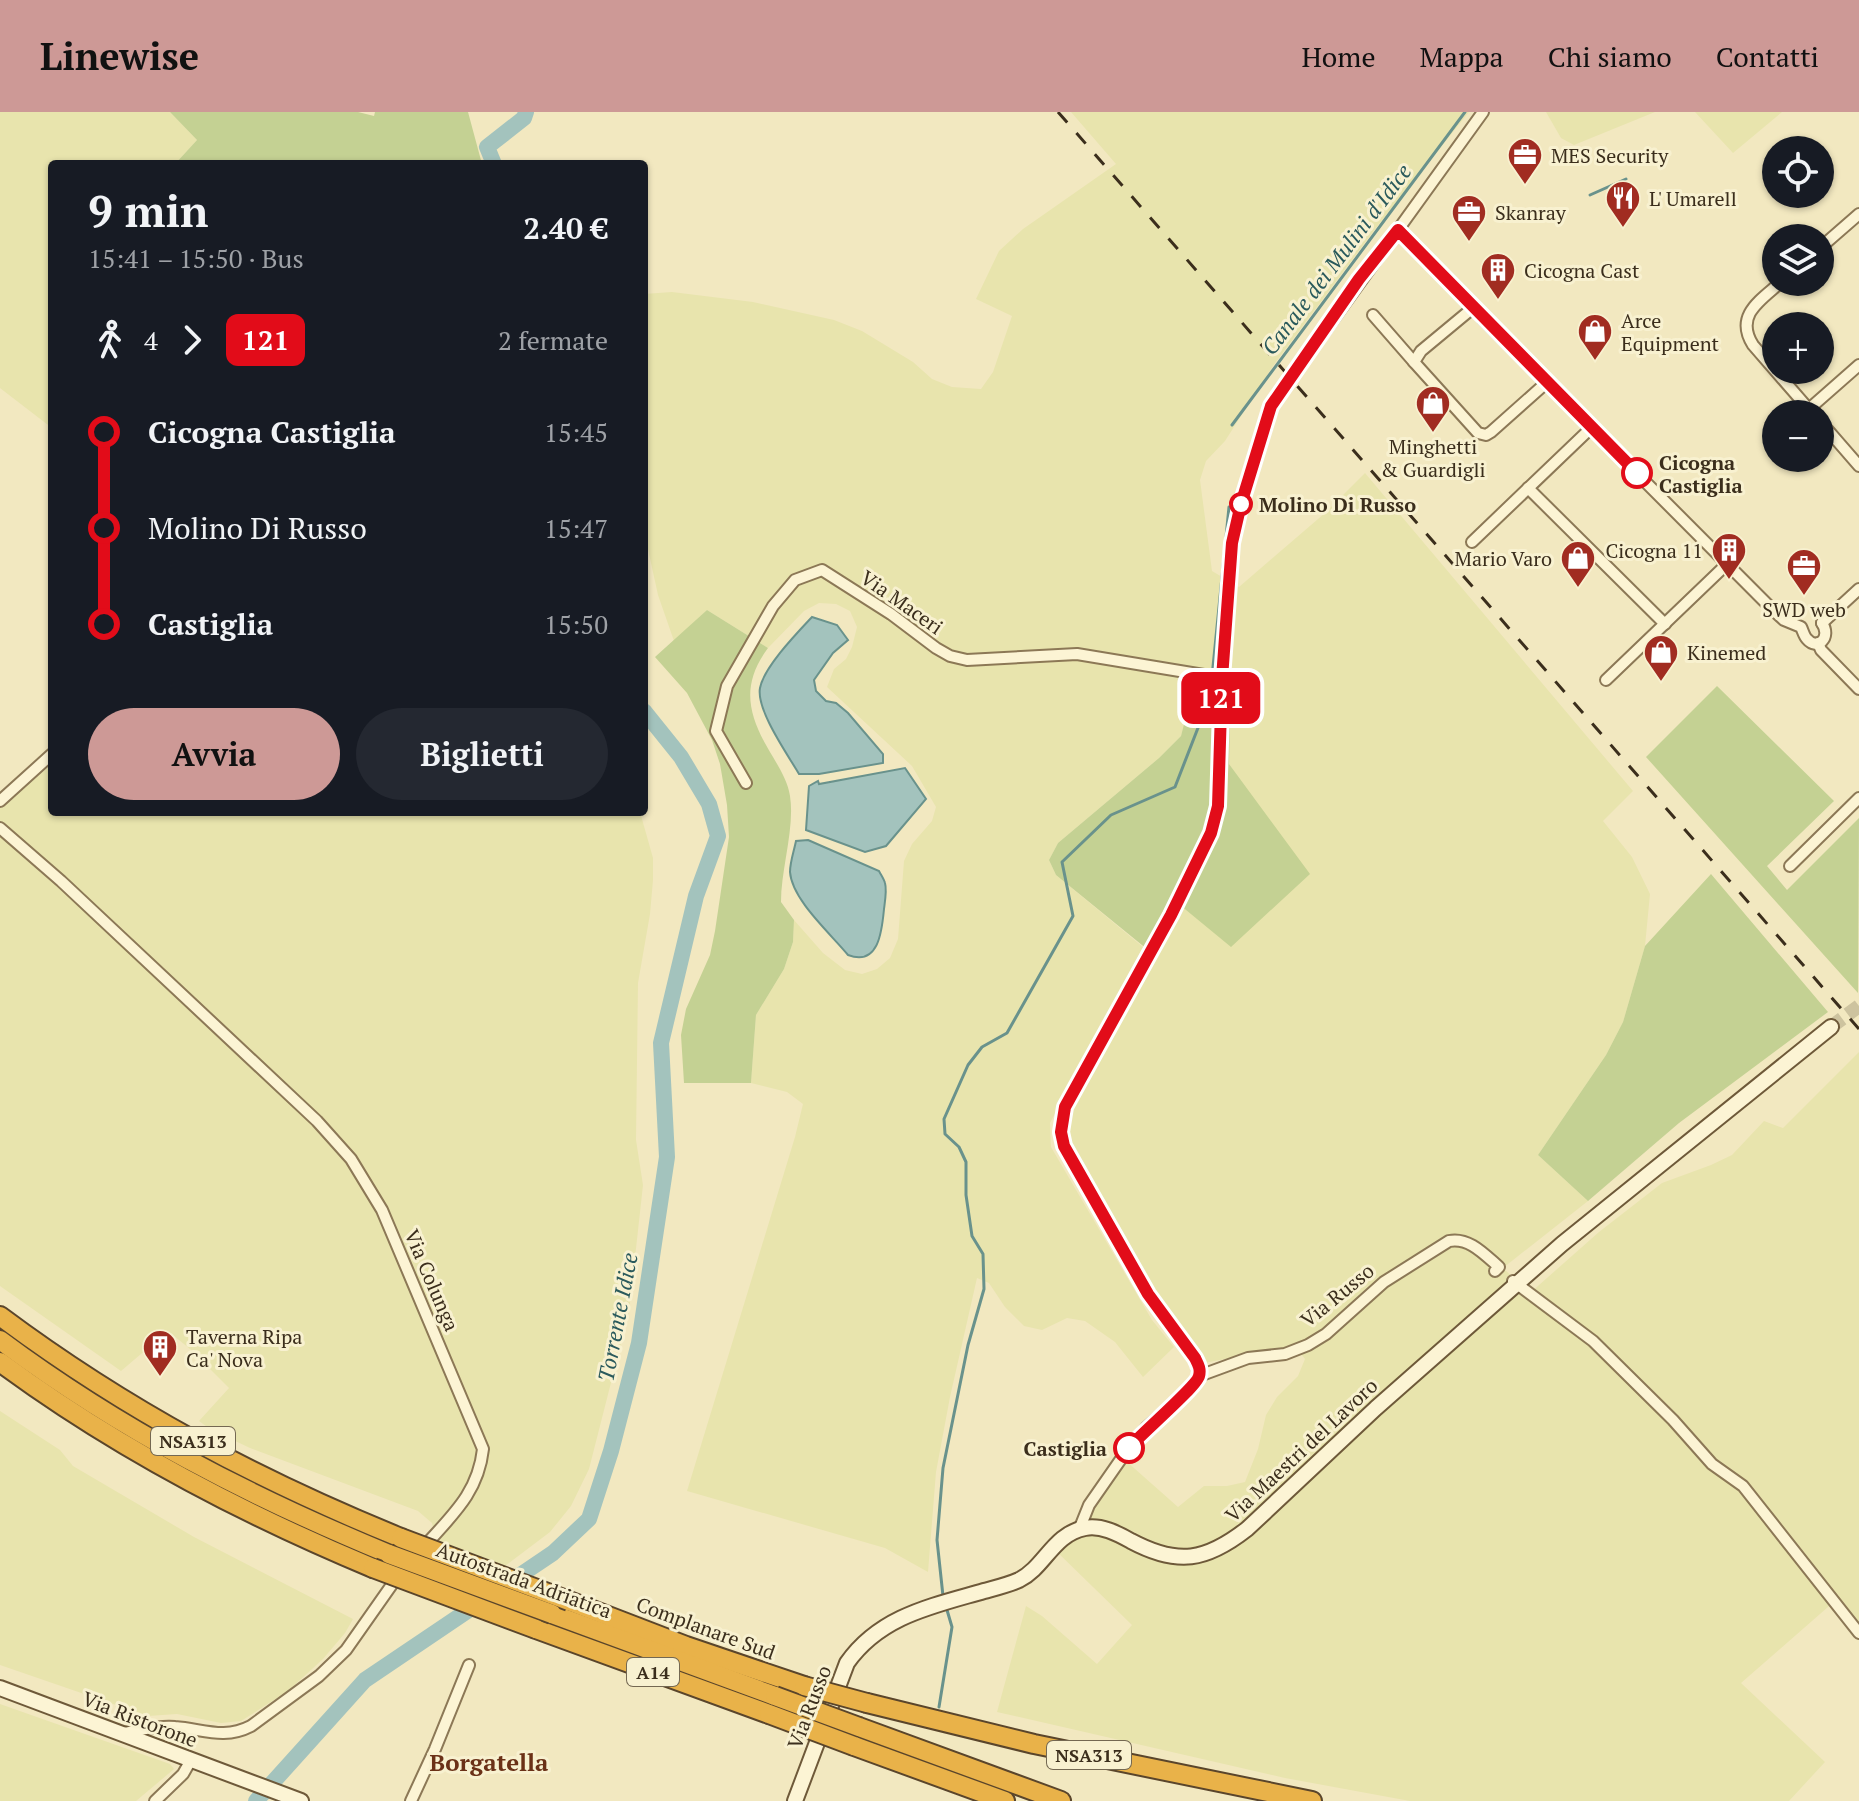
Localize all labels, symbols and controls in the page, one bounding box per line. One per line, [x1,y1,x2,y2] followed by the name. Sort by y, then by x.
[40,31,199,81] text: Linewise
[1301,38,1376,75] text: Home
[1420,38,1504,75] text: Mappa
[1548,38,1672,75] text: Chi siamo
[1716,38,1819,75] text: Contatti
[1506,136,1544,186] office icon: MES Security
[1762,136,1834,472] map controls
[1762,136,1834,208] button: locate
[1551,142,1669,169] place label: MES Security
[1255,158,1417,360] water label: Canale dei Mulini d'Idice
[1604,179,1642,229] restaurant icon: L' Umarell
[88,181,208,240] text: 9 min
[1649,185,1737,212] place label: L' Umarell
[1450,193,1488,243] office icon: Skanray
[1495,199,1567,226] place label: Skanray
[523,208,608,248] text: 2.40 €
[1762,224,1834,296] button: layers
[88,241,304,275] text: 15:41 – 15:50 · Bus
[1479,251,1517,301] building icon: Cicogna Cast
[1524,257,1640,284] place label: Cicogna Cast
[1621,307,1720,357] place label: Arce Equipment
[1576,312,1614,362] shop icon: Arce Equipment
[1762,312,1834,384] button: +
[88,318,132,362] icon: walk
[170,318,214,362] icon: forward
[242,321,289,358] text: 121
[144,323,158,357] text: 4
[498,323,608,357] text: 2 fermate
[1414,384,1452,434] shop icon: Minghetti & Guardigli
[1762,400,1834,472] button: −
[148,412,396,452] text: Cicogna Castiglia
[544,415,608,449] text: 15:45
[1381,433,1485,483] place label: Minghetti & Guardigli
[1659,449,1743,499] place label: Cicogna Castiglia
[1622,458,1652,488] marker: Cicogna Castiglia
[1259,491,1416,518] place label: Molino Di Russo
[1230,493,1252,515] marker: Molino Di Russo
[148,508,367,548] text: Molino Di Russo
[544,511,608,545] text: 15:47
[1710,531,1748,581] building icon: Cicogna 11
[1605,537,1703,564] place label: Cicogna 11
[1559,539,1597,589] shop icon: Mario Varo
[1455,545,1552,572] place label: Mario Varo
[1785,547,1823,597] office icon: SWD web
[855,564,949,640] street label: Via Maceri
[1762,596,1846,623] place label: SWD web
[148,604,273,644] text: Castiglia
[544,607,608,641] text: 15:50
[1642,633,1680,683] shop icon: Kinemed
[1687,639,1766,666] place label: Kinemed
[1175,672,1267,724] line badge: 121
[1197,679,1245,716] text: 121
[88,708,340,800] button: Avvia
[356,708,608,800] button: Biglietti
[398,1225,466,1335] street label: Via Colunga
[590,1250,644,1384] water label: Torrente Idice
[1295,1257,1379,1333] street label: Via Russo
[186,1323,302,1373] place label: Taverna Ripa Ca' Nova
[141,1328,179,1378] building icon: Taverna Ripa Ca' Nova
[1219,1372,1383,1528] street label: Via Maestri del Lavoro
[151,1427,235,1455] road number: NSA313
[1114,1433,1144,1463] marker: Castiglia
[1023,1435,1107,1462] place label: Castiglia
[433,1536,615,1624] street label: Autostrada Adriatica
[633,1590,779,1666] street label: Complanare Sud
[627,1658,679,1686] road number: A14
[781,1661,837,1753] street label: Via Russo
[79,1685,201,1753] street label: Via Ristorone
[1047,1741,1131,1769] road number: NSA313
[430,1746,549,1778] district label: Borgatella

